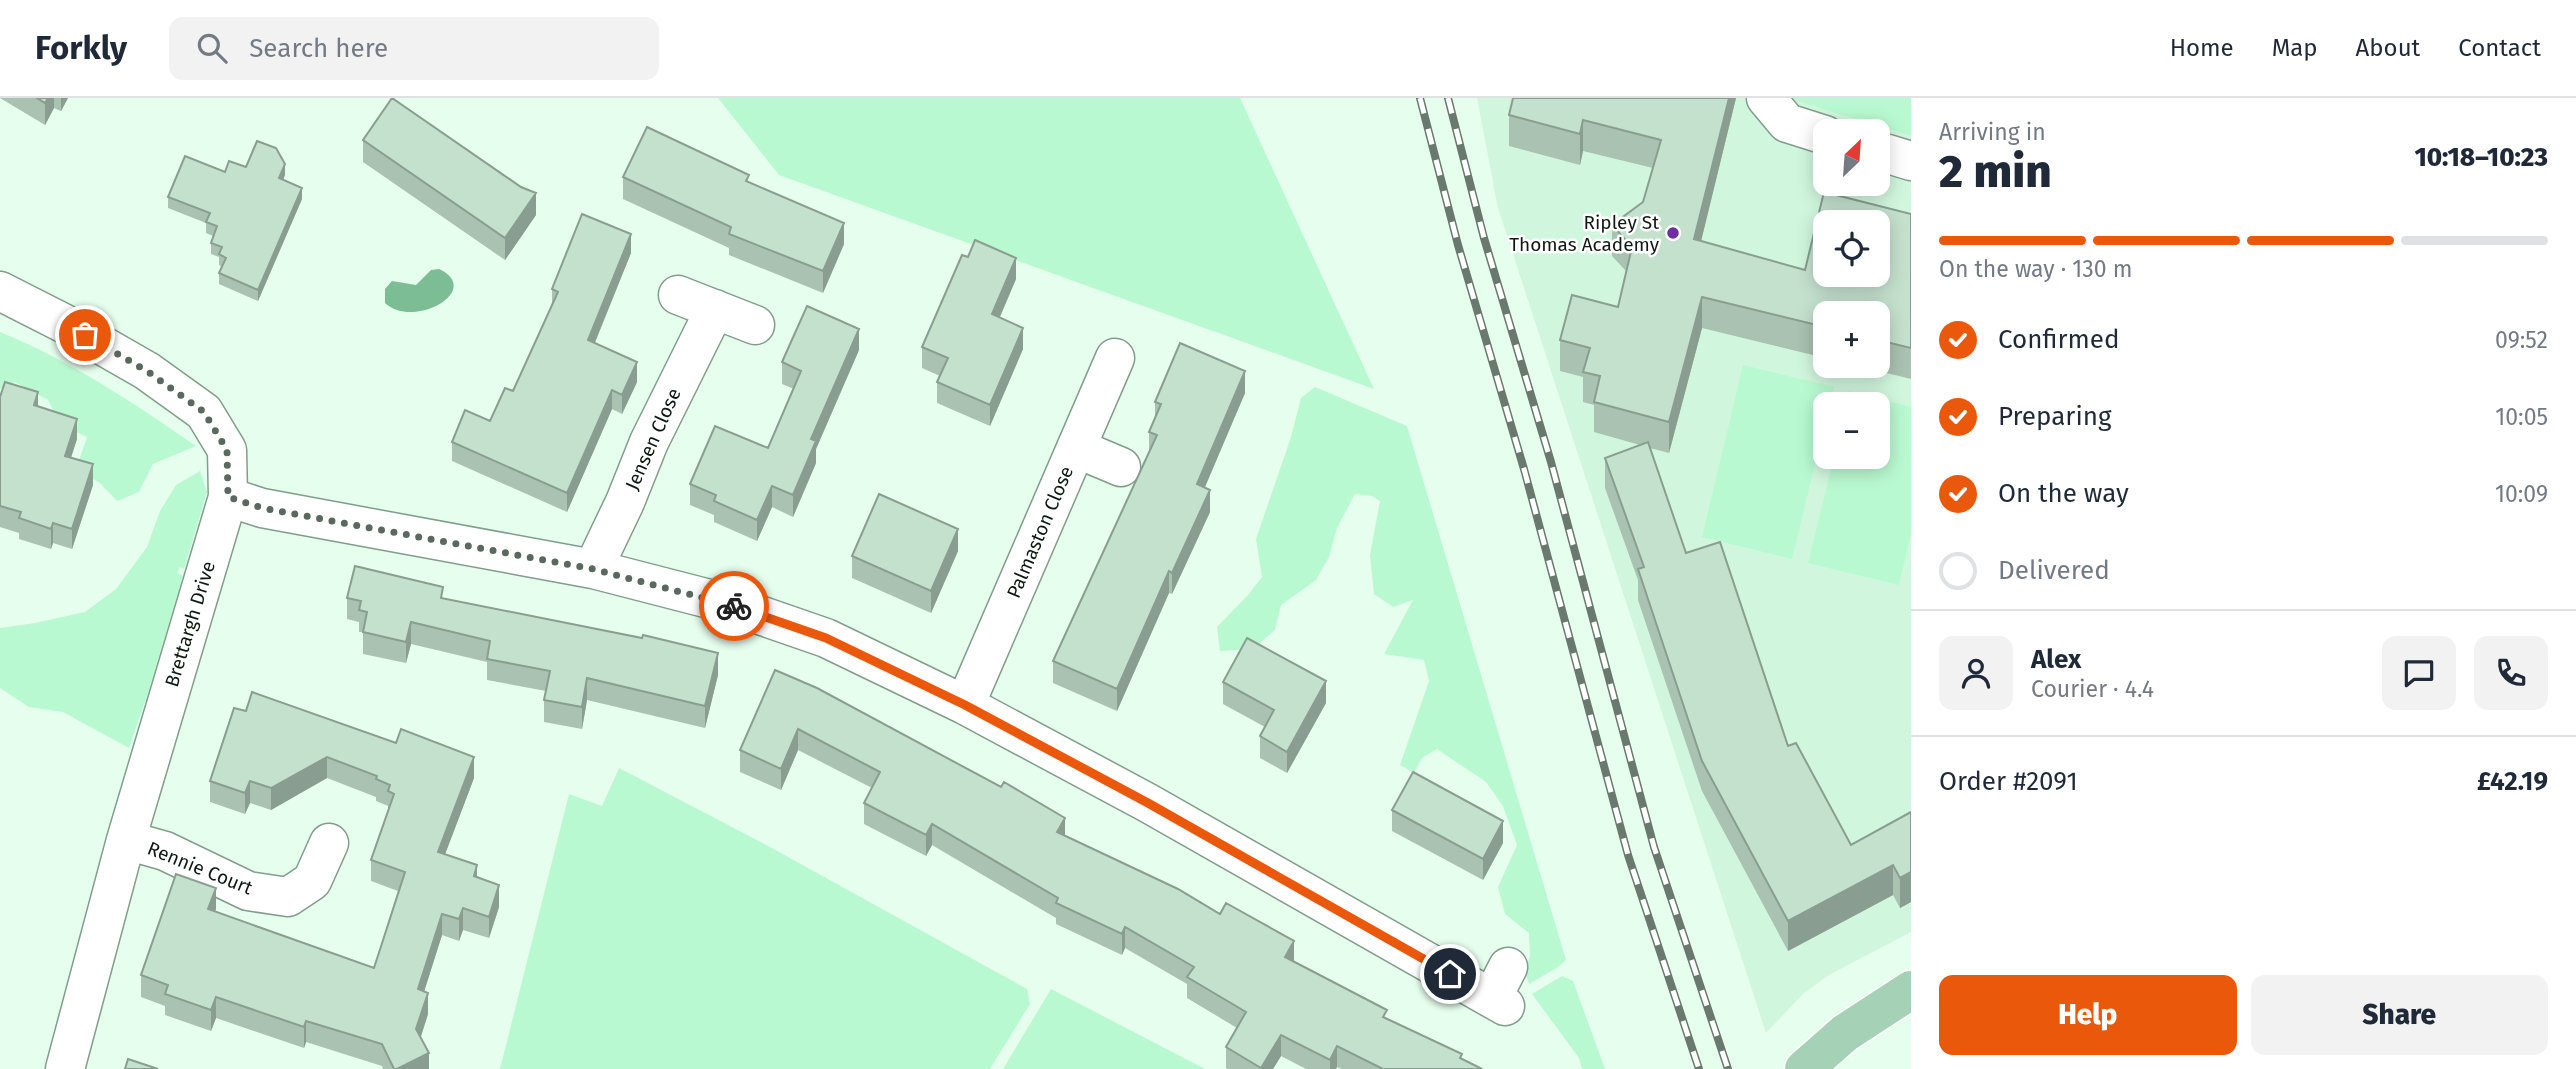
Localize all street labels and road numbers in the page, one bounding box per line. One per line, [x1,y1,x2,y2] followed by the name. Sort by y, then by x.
[620,385,686,493] street label: Jensen Close
[1002,463,1078,601] street label: Palmaston Close
[160,558,220,690] street label: Brettargh Drive
[144,837,256,900] street label: Rennie Court

